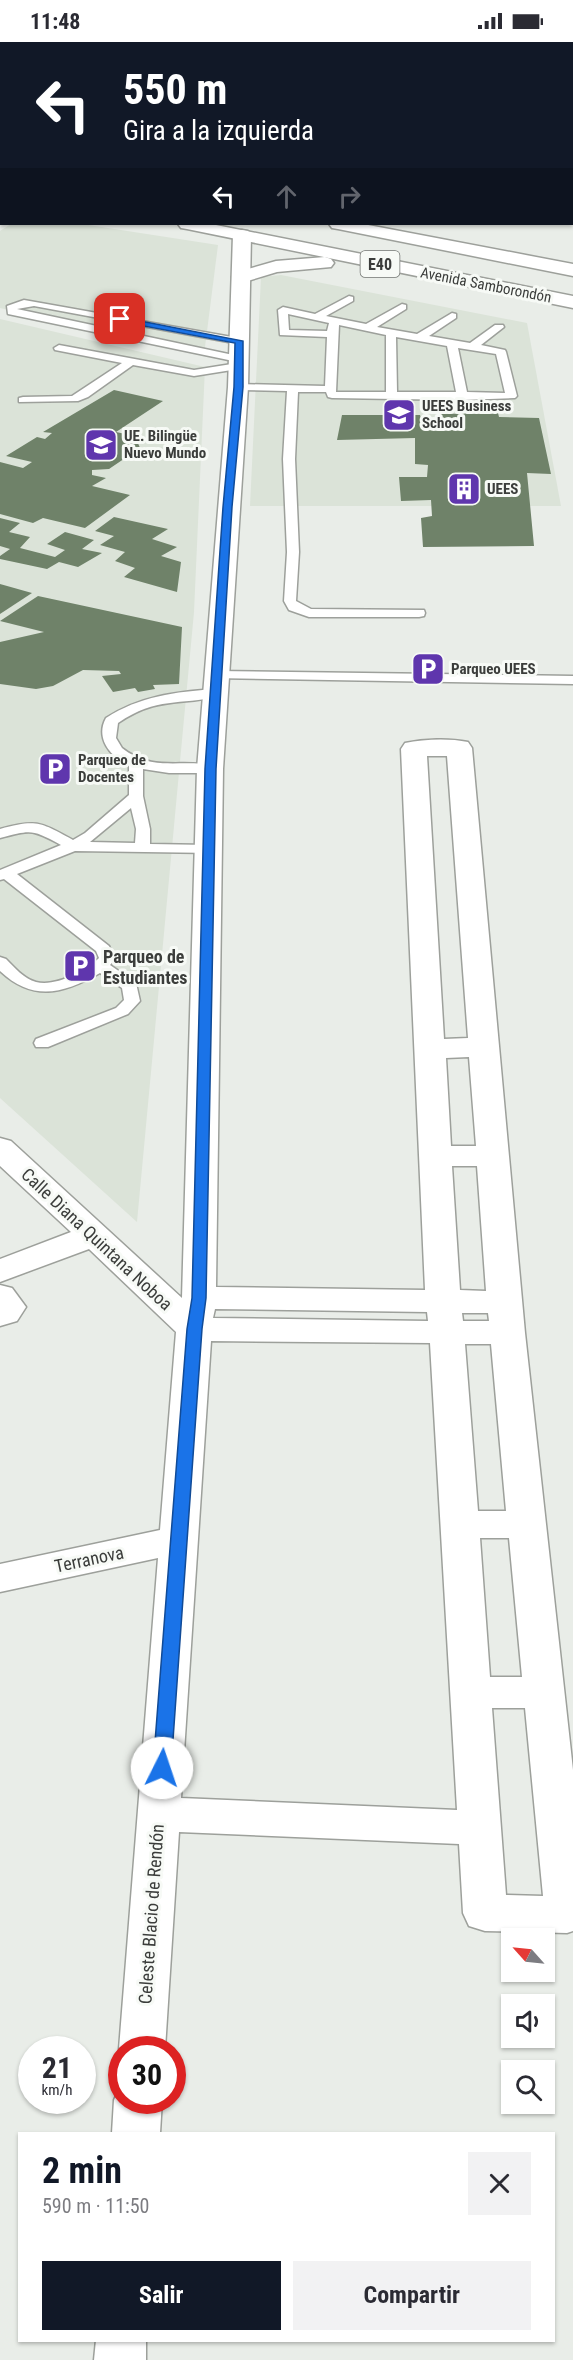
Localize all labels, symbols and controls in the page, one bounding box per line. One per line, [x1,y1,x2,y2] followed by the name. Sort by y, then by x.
[30,9,81,34] text: 11:48
[123,65,228,114] text: 550 m
[24,66,102,144] icon: left
[123,115,314,147] text: Gira a la izquierda
[207,180,240,213] icon: left
[270,180,303,213] icon: ahead
[333,180,366,213] icon: right
[360,251,400,277] road number: E40
[419,263,553,307] street label: Avenida Samborondón
[94,293,145,344] pin
[103,302,136,335] icon: arrive
[381,397,417,433] school or university icon: UEES Business School
[422,397,512,432] place label: UEES Business School
[83,427,119,463] school or university icon: UE. Bilingüe Nuevo Mundo
[124,427,206,462] place label: UE. Bilingüe Nuevo Mundo
[446,471,482,507] building icon: UEES
[487,480,518,498] place label: UEES
[410,651,446,687] parking icon: Parqueo UEES
[451,660,536,678] place label: Parqueo UEES
[37,751,73,787] parking icon: Parqueo de Docentes
[78,751,146,786] place label: Parqueo de Docentes
[103,946,187,988] place label: Parqueo de Estudiantes
[62,948,98,984] parking icon: Parqueo de Estudiantes
[17,1164,177,1314] street label: Calle Diana Quintana Noboa
[53,1541,125,1577] street label: Terranova
[130,1736,194,1800] position arrow
[134,1823,168,2005] street label: Celeste Blacio de Rendón
[501,1928,555,1982] north arrow
[501,1928,555,2114] map controls
[501,1994,555,2048] button: sound
[108,2036,186,2114] speed limit sign: 30
[42,2050,72,2085] text: 21
[501,2060,555,2114] button: search
[42,2081,72,2099] text: km/h
[42,2150,122,2192] text: 2 min
[468,2152,531,2215] button: close
[42,2194,149,2218] text: 590 m · 11:50
[42,2261,281,2330] button: Salir
[293,2261,531,2330] button: Compartir

